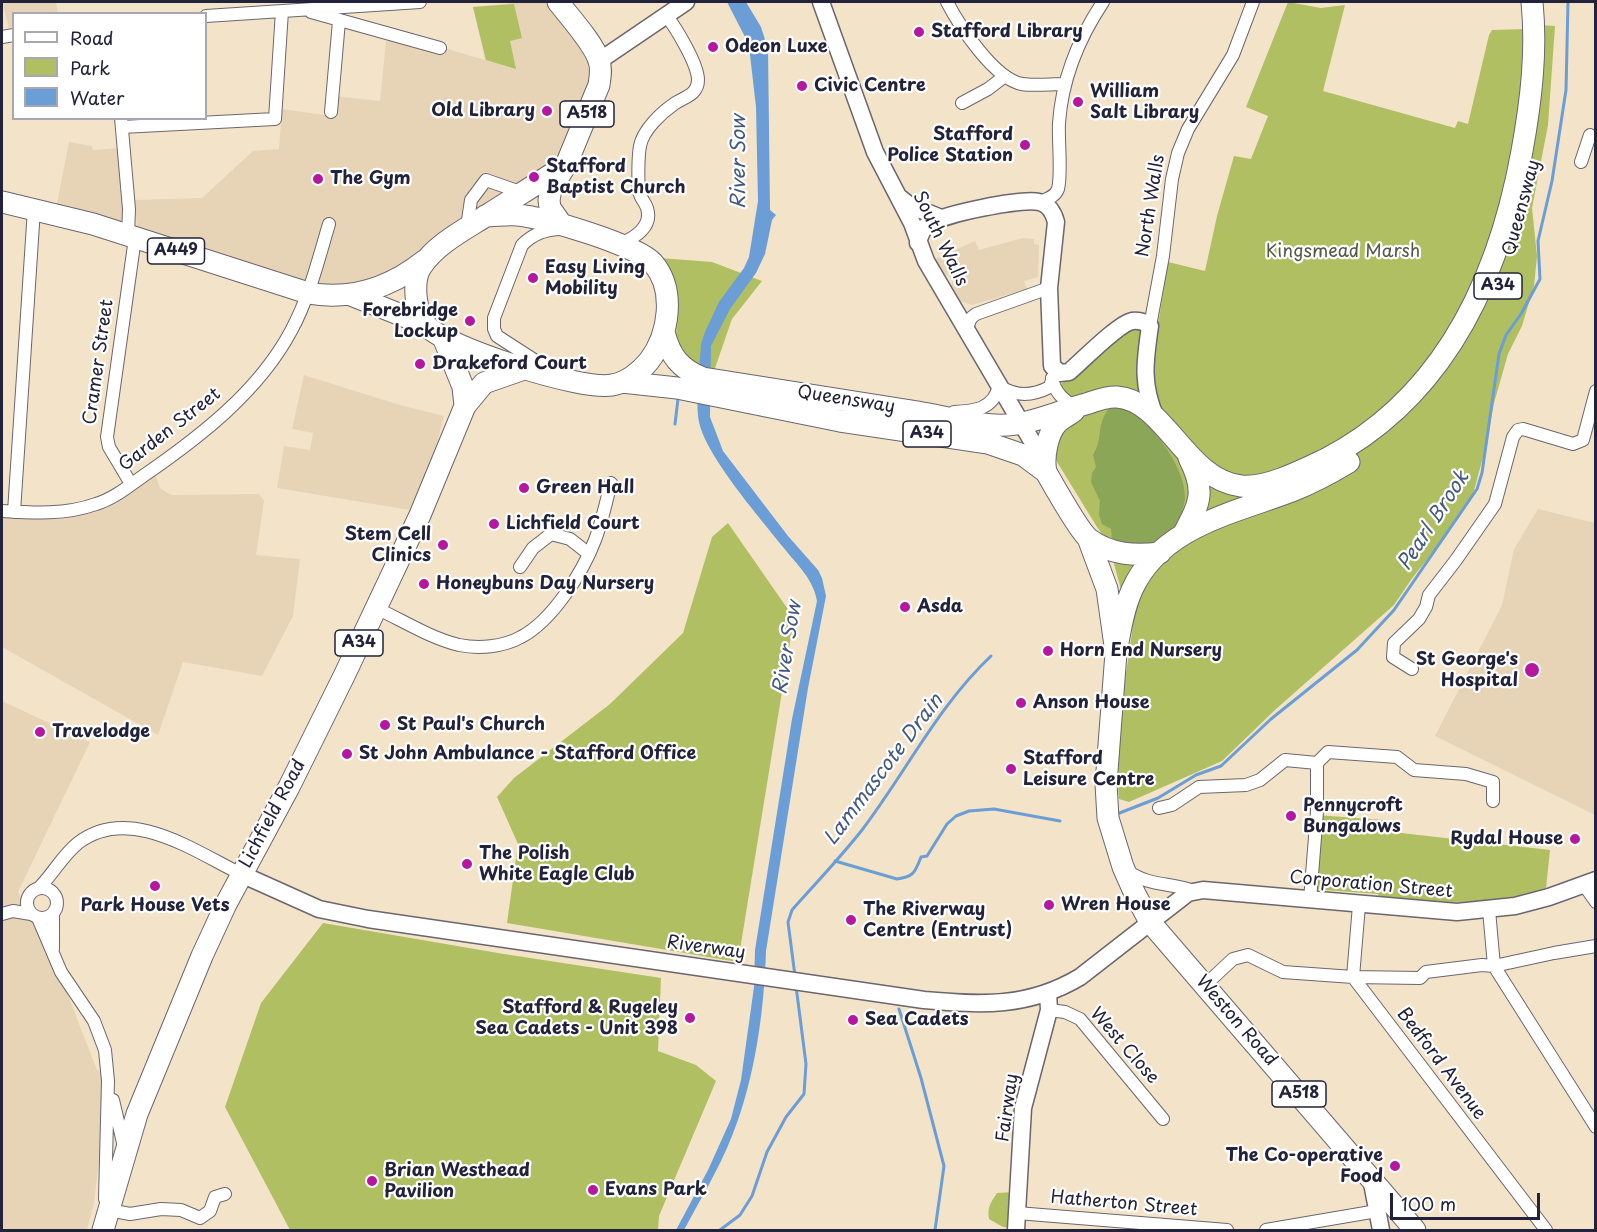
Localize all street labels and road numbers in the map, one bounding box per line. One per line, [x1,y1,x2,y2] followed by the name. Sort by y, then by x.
[560,101,614,127] road number: A518
[1132,153,1170,259] street label: North Walls
[1499,158,1545,258] street label: Queensway
[908,188,972,290] street label: South Walls
[148,238,204,264] road number: A449
[1474,273,1522,299] road number: A34
[80,298,118,426] street label: Cramer Street
[796,382,896,418] street label: Queensway
[115,384,225,476] street label: Garden Street
[903,421,951,447] road number: A34
[335,630,383,656] road number: A34
[235,756,311,872] street label: Lichfield Road
[1289,867,1453,903] street label: Corporation Street
[665,932,747,964] street label: Riverway
[1191,971,1281,1071] street label: Weston Road
[1085,1003,1163,1089] street label: West Close
[1392,1004,1490,1124] street label: Bedford Avenue
[993,1072,1023,1144] street label: Fairway
[1272,1081,1326,1107] road number: A518
[1050,1187,1198,1221] street label: Hatherton Street

